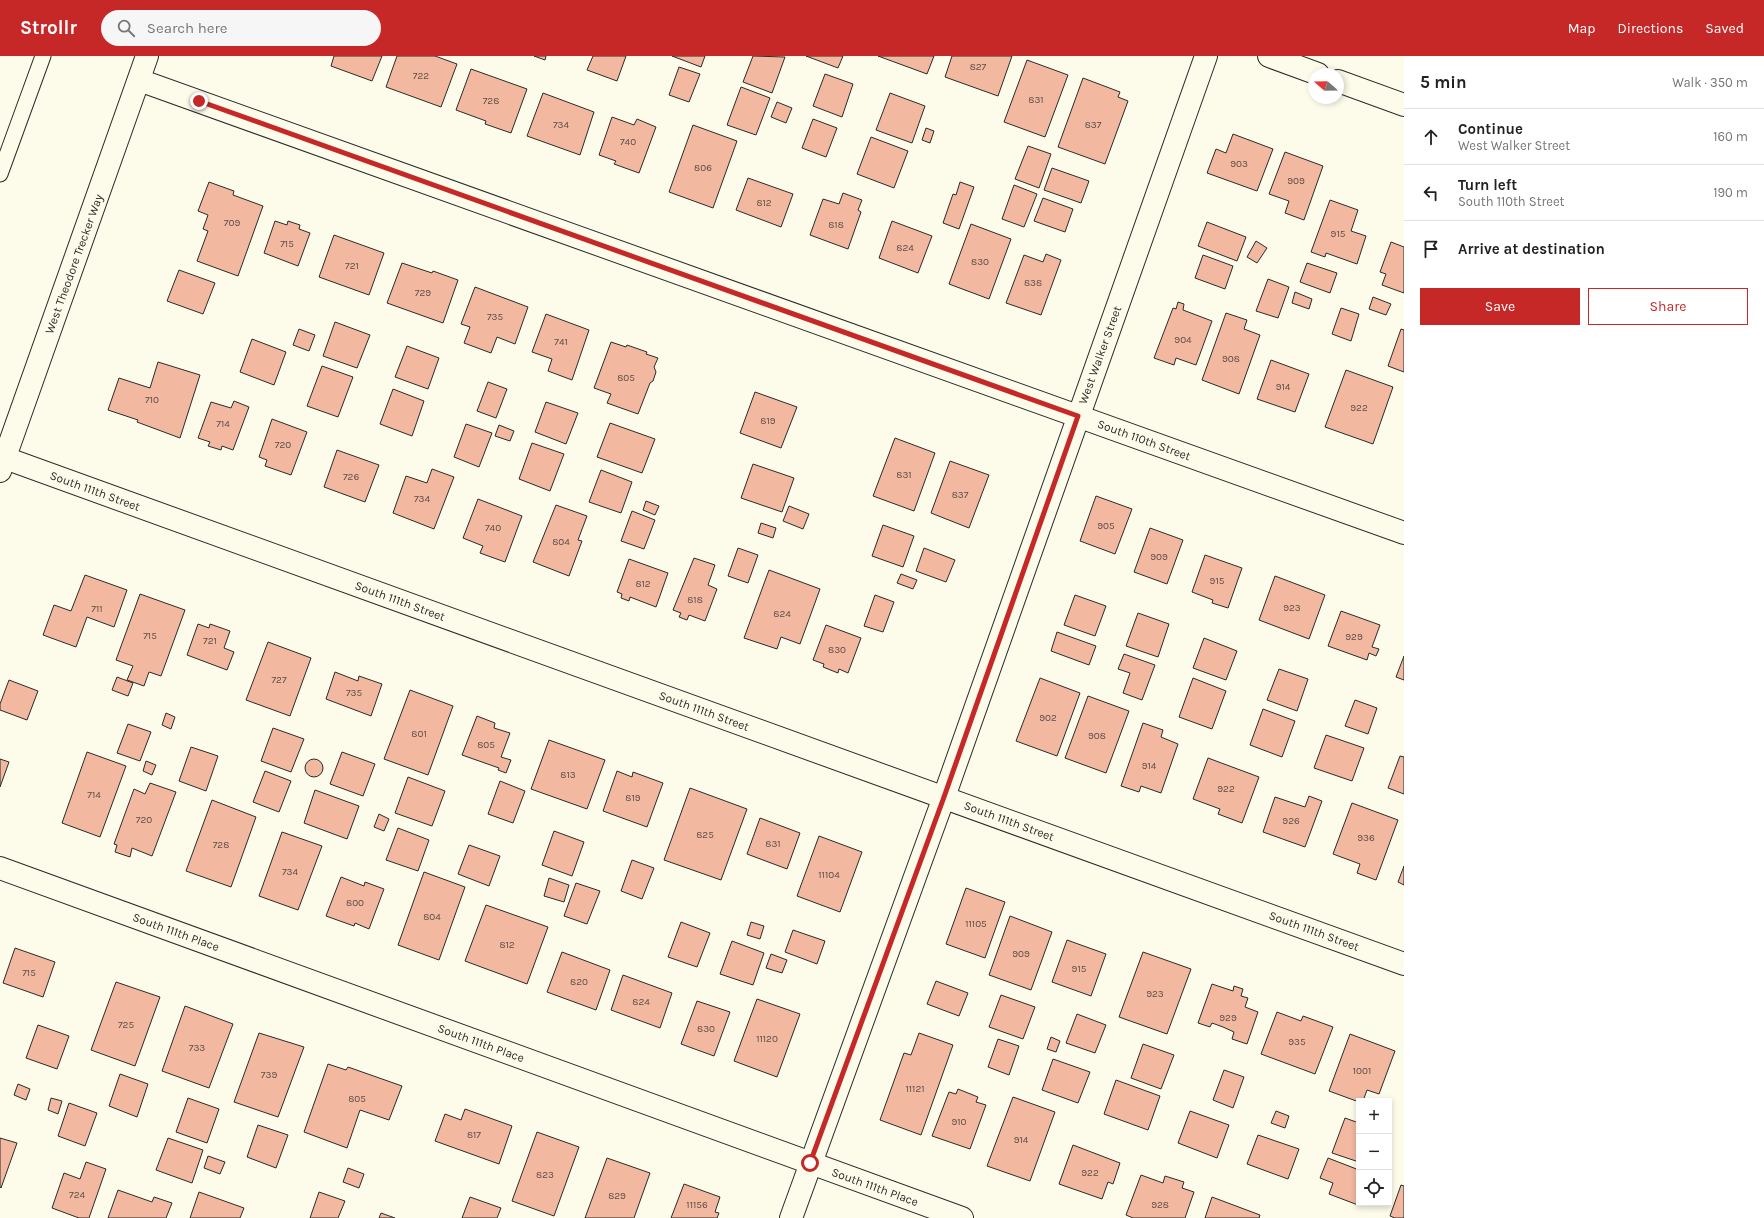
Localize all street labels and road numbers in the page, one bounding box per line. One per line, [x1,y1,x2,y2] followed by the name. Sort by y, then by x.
[42,192,106,336] street label: West Theodore Trecker Way
[1076,304,1124,406] street label: West Walker Street
[1095,417,1193,464] street label: South 110th Street
[48,468,143,514] street label: South 111th Street
[353,578,448,624] street label: South 111th Street
[657,688,752,734] street label: South 111th Street
[962,798,1057,844] street label: South 111th Street
[1267,908,1362,954] street label: South 111th Street
[131,910,221,954] street label: South 111th Place
[436,1021,526,1065] street label: South 111th Place
[830,1165,920,1209] street label: South 111th Place

